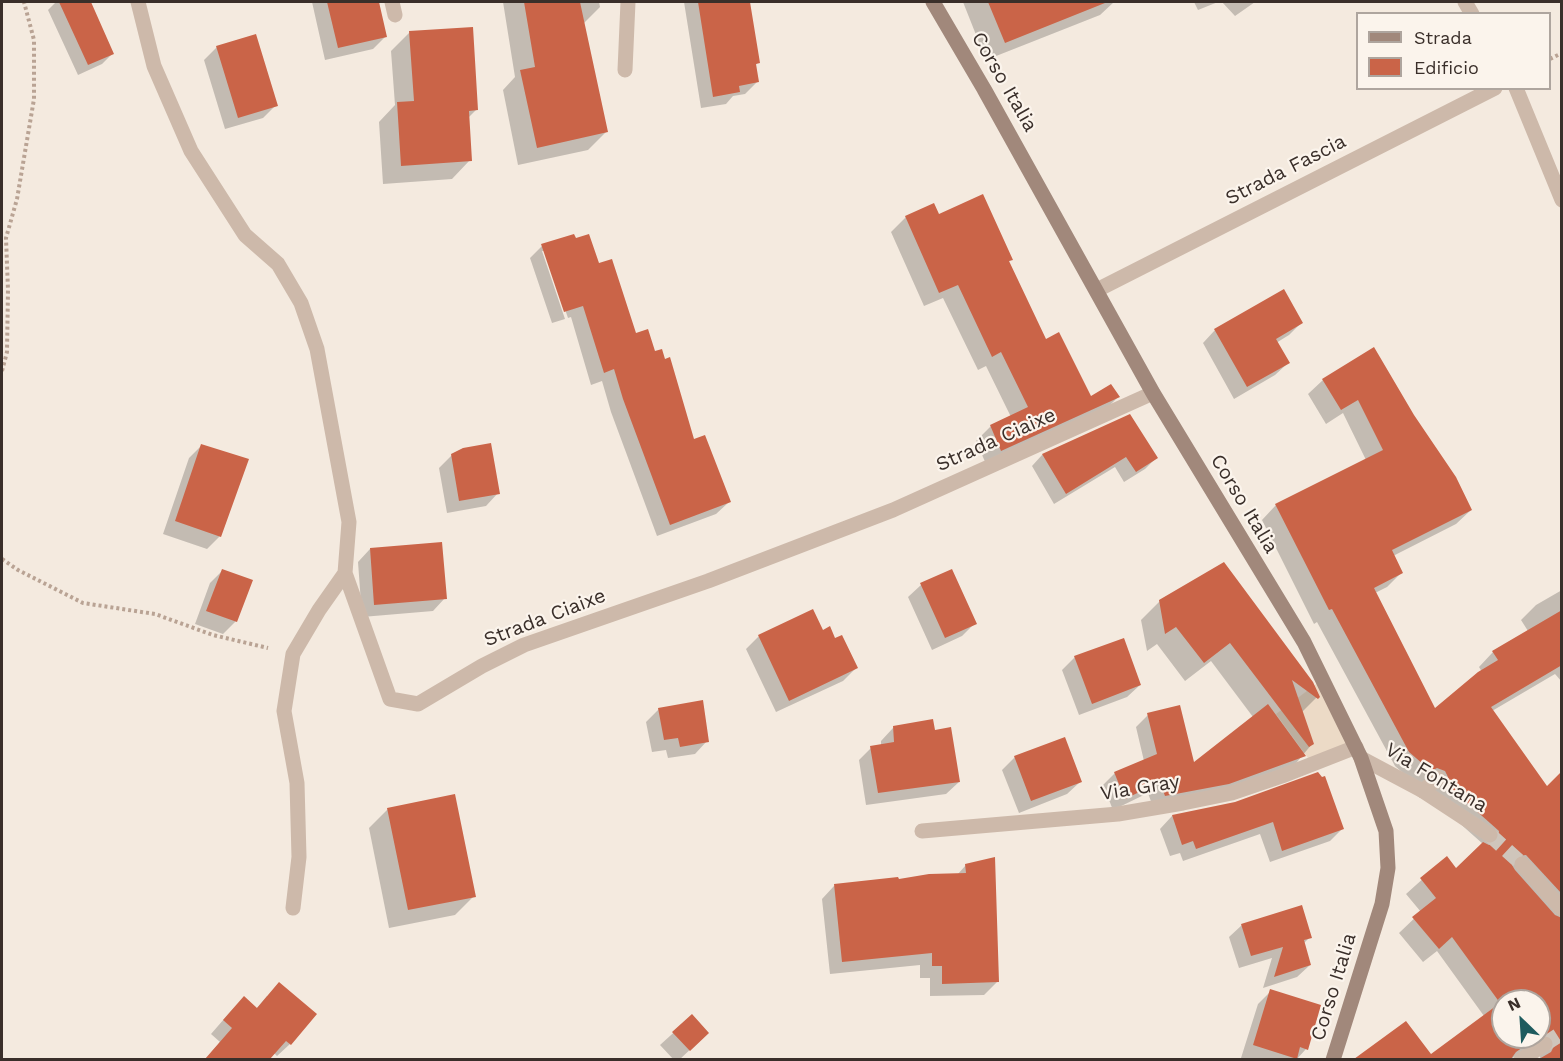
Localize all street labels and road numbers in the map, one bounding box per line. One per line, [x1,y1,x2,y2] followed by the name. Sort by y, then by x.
[966,28,1042,136] street label: Corso Italia
[1222,129,1350,211] street label: Strada Fascia
[932,403,1060,477] street label: Strada Ciaixe
[1205,450,1283,558] street label: Corso Italia
[481,584,609,652] street label: Strada Ciaixe
[1380,738,1492,818] street label: Via Fontana
[1099,770,1181,806] street label: Via Gray
[1306,930,1362,1044] street label: Corso Italia

